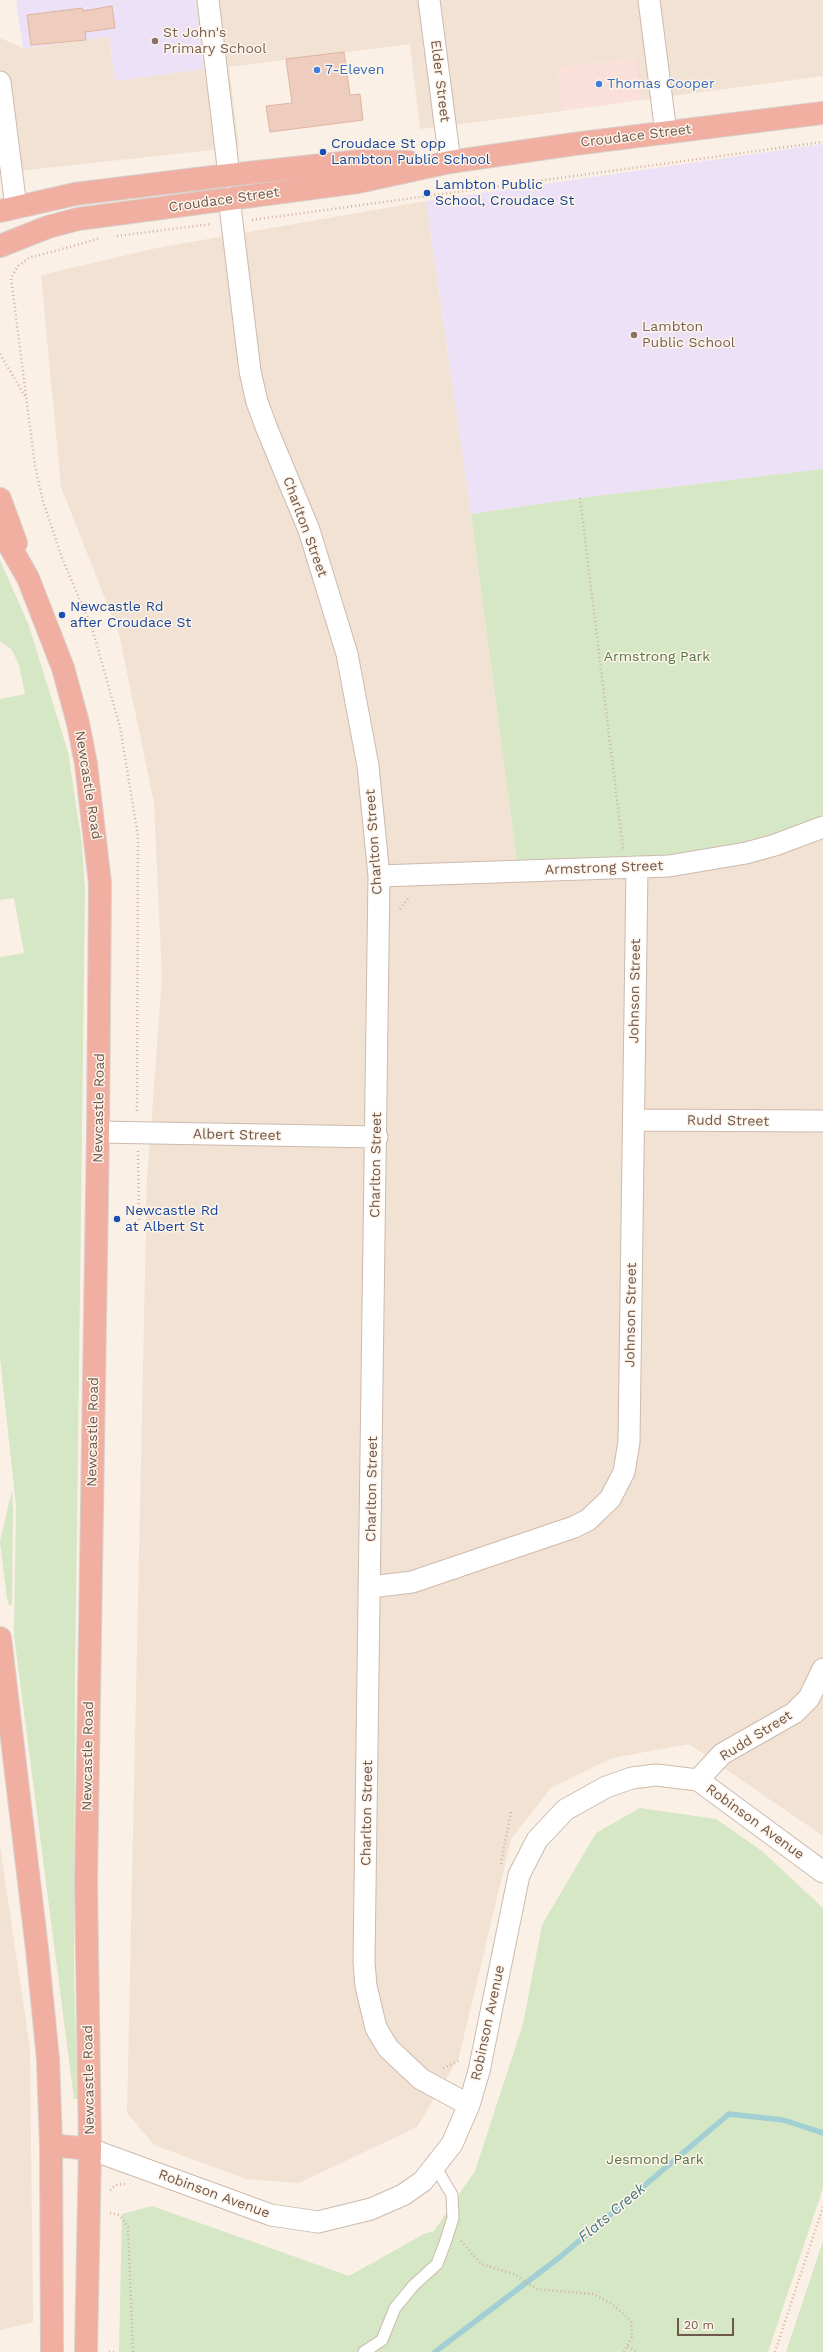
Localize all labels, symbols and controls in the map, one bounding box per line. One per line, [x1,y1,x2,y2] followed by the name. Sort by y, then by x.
[163,25,267,58] place label: St John's Primary School
[150,36,160,46] marker: St John's Primary School
[427,39,453,123] street label: Elder Street
[325,62,384,78] place label: 7-Eleven
[312,65,322,75] marker: 7-Eleven
[607,76,715,92] place label: Thomas Cooper
[594,79,604,89] marker: Thomas Cooper
[580,121,692,151] street label: Croudace Street
[331,136,490,168] place label: Croudace St opp Lambton Public School
[318,147,328,157] marker: Croudace St opp Lambton Public School
[435,177,574,210] place label: Lambton Public School, Croudace St
[168,184,280,216] street label: Croudace Street
[422,188,432,198] marker: Lambton Public School, Croudace St
[642,319,735,352] place label: Lambton Public School
[629,330,639,340] marker: Lambton Public School
[279,474,331,580] street label: Charlton Street
[70,599,191,632] place label: Newcastle Rd after Croudace St
[57,610,67,620] marker: Newcastle Rd after Croudace St
[604,649,710,665] park label: Armstrong Park
[71,729,105,841] street label: Newcastle Road
[362,789,386,895] street label: Charlton Street
[545,858,663,878] street label: Armstrong Street
[626,938,644,1044] street label: Johnson Street
[90,1053,108,1163] street label: Newcastle Road
[367,1112,385,1218] street label: Charlton Street
[687,1112,769,1130] street label: Rudd Street
[193,1126,281,1144] street label: Albert Street
[125,1203,219,1236] place label: Newcastle Rd at Albert St
[112,1214,122,1224] marker: Newcastle Rd at Albert St
[622,1262,640,1368] street label: Johnson Street
[84,1377,102,1487] street label: Newcastle Road
[363,1436,381,1542] street label: Charlton Street
[79,1701,97,1811] street label: Newcastle Road
[717,1707,795,1765] street label: Rudd Street
[358,1760,376,1866] street label: Charlton Street
[703,1781,807,1863] street label: Robinson Avenue
[468,1964,508,2082] street label: Robinson Avenue
[80,2025,98,2135] street label: Newcastle Road
[606,2152,704,2168] park label: Jesmond Park
[156,2166,272,2222] street label: Robinson Avenue
[575,2180,649,2246] water label: Flats Creek
[679,2310,736,2336] scale bar
[684,2318,714,2332] text: 20 m

